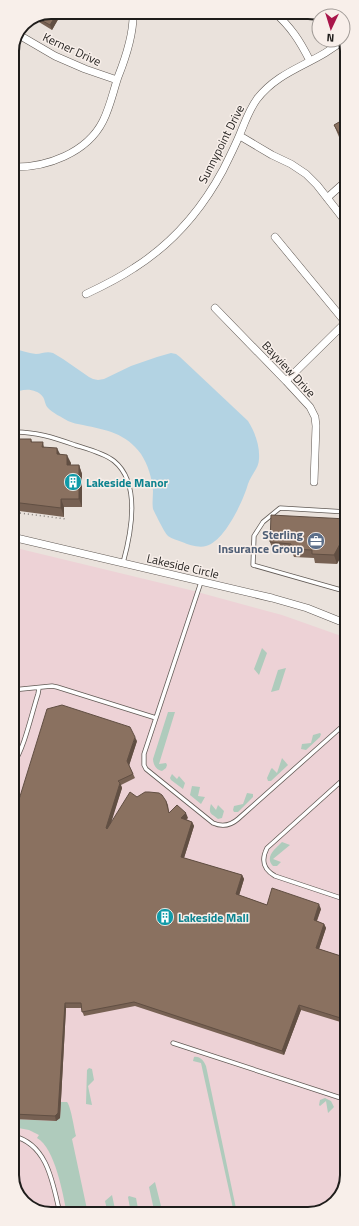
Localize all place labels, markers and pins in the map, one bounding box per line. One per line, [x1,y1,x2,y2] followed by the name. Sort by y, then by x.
[63,472,83,492] building icon: Lakeside Manor
[86,473,169,492] place label: Lakeside Manor
[218,525,304,558] place label: Sterling Insurance Group
[306,531,326,551] office icon: Sterling Insurance Group
[155,907,175,927] building icon: Lakeside Mall
[178,908,249,927] place label: Lakeside Mall

